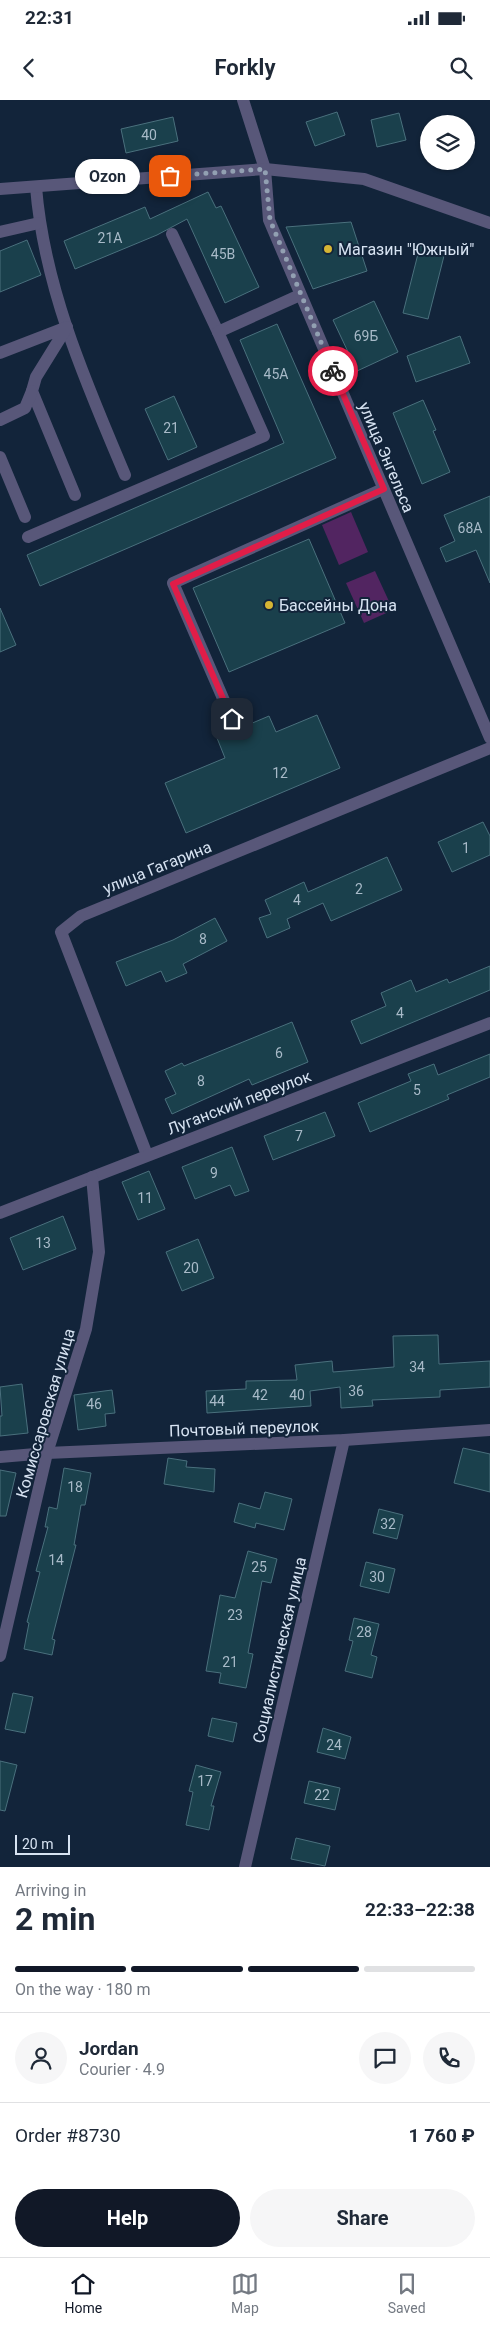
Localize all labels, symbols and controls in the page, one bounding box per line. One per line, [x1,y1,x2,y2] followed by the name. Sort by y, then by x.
[25,6,74,29] text: 22:31
[15,54,43,82] icon: back
[447,54,475,82] icon: search
[215,55,275,80] text: Forkly
[420,115,475,170] map controls
[420,115,475,170] button: layers
[141,127,157,143] house number: 40
[149,155,191,197] pin
[75,158,140,194] callout: Ozon
[156,162,184,190] icon: bag
[89,167,126,186] text: Ozon
[98,230,122,246] house number: 21А
[338,240,474,259] place label: Магазин "Южный"
[322,243,334,255] marker: Магазин "Южный"
[211,246,235,262] house number: 45В
[354,328,378,344] house number: 69Б
[308,346,358,396] courier
[319,357,347,385] icon: bike
[264,366,288,382] house number: 45А
[355,399,418,515] street label: улица Энгельса
[163,420,179,436] house number: 21
[458,520,482,536] house number: 68А
[279,596,397,615] place label: Бассейны Дона
[263,599,275,611] marker: Бассейны Дона
[211,698,253,740] pin
[218,705,246,733] icon: home
[272,765,288,781] house number: 12
[100,837,214,898] street label: улица Гагарина
[462,840,470,856] house number: 1
[355,881,363,897] house number: 2
[293,892,301,908] house number: 4
[199,931,207,947] house number: 8
[396,1005,404,1021] house number: 4
[275,1045,283,1061] house number: 6
[165,1066,314,1139] street label: Луганский переулок
[197,1073,205,1089] house number: 8
[413,1082,421,1098] house number: 5
[295,1128,303,1144] house number: 7
[210,1165,218,1181] house number: 9
[137,1190,153,1206] house number: 11
[35,1235,51,1251] house number: 13
[183,1260,199,1276] house number: 20
[12,1326,79,1500] street label: Комиссаровская улица
[409,1359,425,1375] house number: 34
[348,1383,364,1399] house number: 36
[252,1387,268,1403] house number: 42
[289,1387,305,1403] house number: 40
[209,1393,225,1409] house number: 44
[86,1396,102,1412] house number: 46
[169,1416,320,1441] street label: Почтовый переулок
[67,1479,83,1495] house number: 18
[380,1516,396,1532] house number: 32
[48,1552,64,1568] house number: 14
[249,1555,310,1745] street label: Социалистическая улица
[251,1559,267,1575] house number: 25
[369,1569,385,1585] house number: 30
[227,1607,243,1623] house number: 23
[356,1624,372,1640] house number: 28
[222,1654,238,1670] house number: 21
[326,1737,342,1753] house number: 24
[197,1773,213,1789] house number: 17
[314,1787,330,1803] house number: 22
[15,1832,70,1855] scale bar
[22,1836,54,1852] text: 20 m
[15,1881,86,1900] text: Arriving in
[365,1898,475,1921] text: 22:33–22:38
[15,1900,95,1938] text: 2 min
[15,1980,151,1999] text: On the way · 180 m
[15,2032,67,2084] button: person
[359,2032,411,2084] button: chat
[423,2032,475,2084] button: phone
[79,2037,139,2060] text: Jordan
[79,2060,165,2079] text: Courier · 4.9
[15,2124,121,2147] text: Order #8730
[409,2124,475,2147] text: 1 760 ₽
[15,2189,240,2247] button: Help
[250,2189,475,2247] button: Share
[64,2270,102,2316] tab: Home
[231,2270,259,2316] tab: Map
[388,2270,426,2316] tab: Saved

